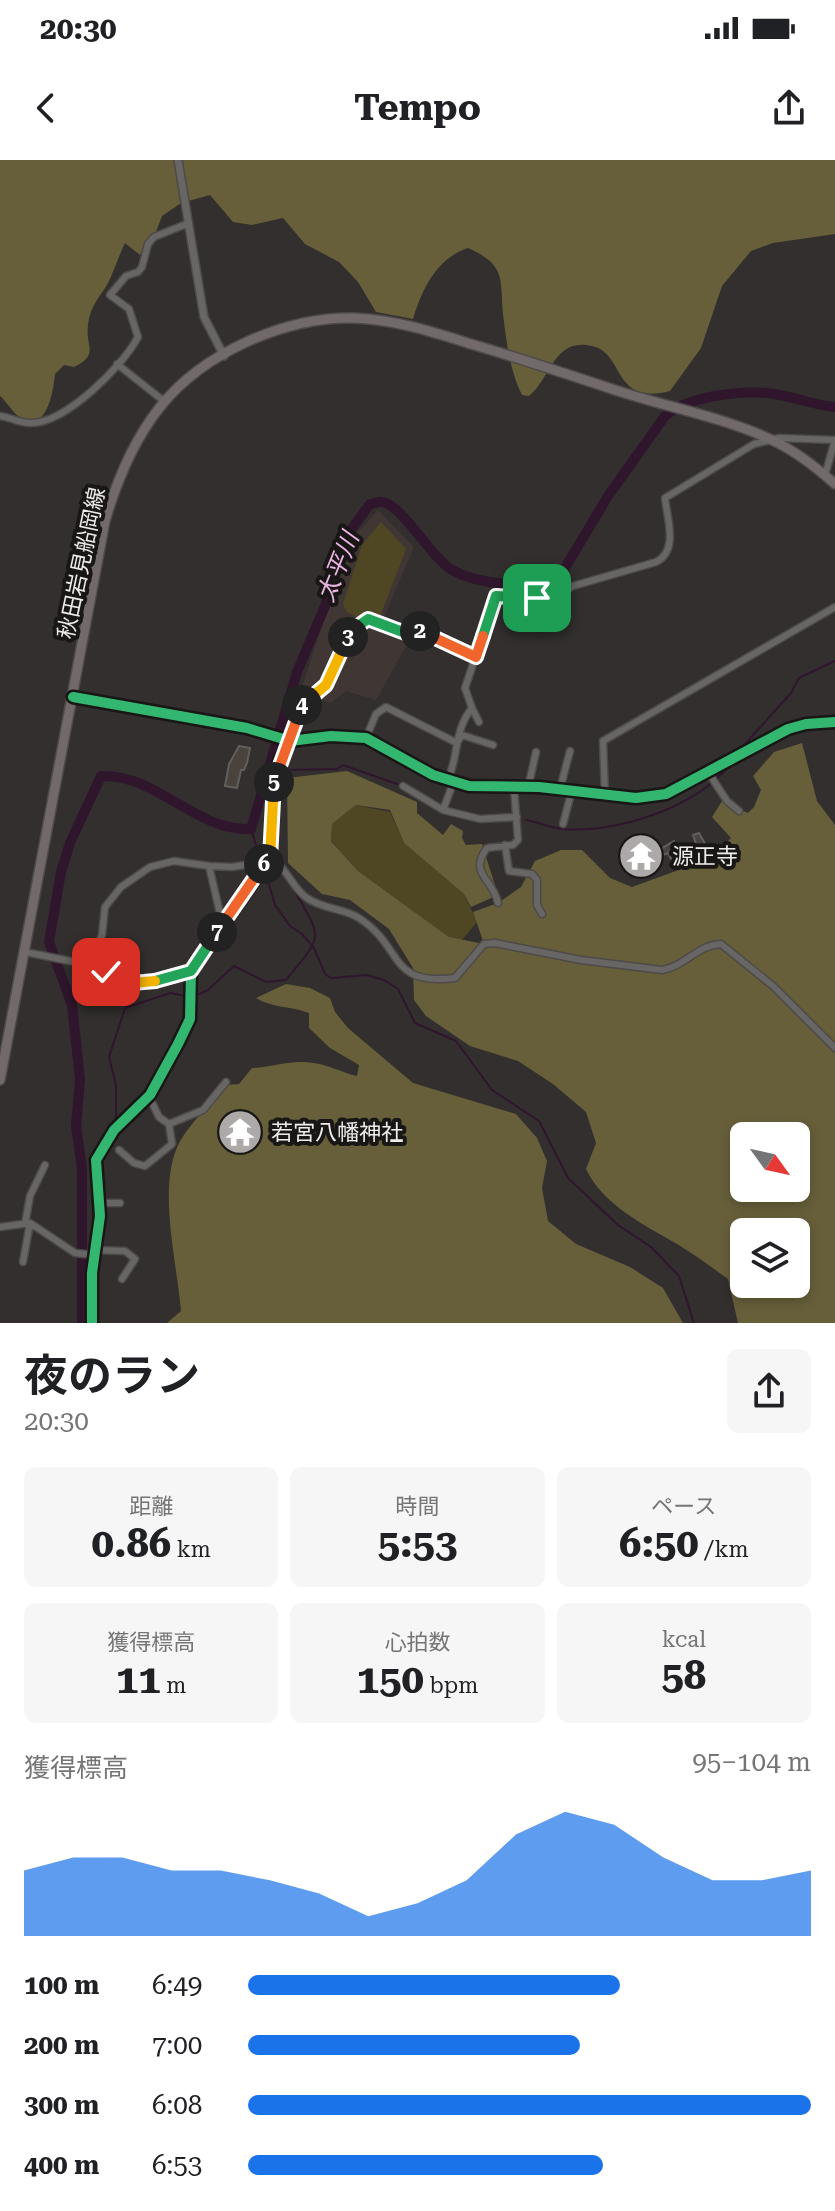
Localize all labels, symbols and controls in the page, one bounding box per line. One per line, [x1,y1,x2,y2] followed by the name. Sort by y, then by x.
[40,11,117,46] text: 20:30
[24,86,68,130] icon: back
[767,86,811,130] icon: share
[354,87,481,129] text: Tempo
[53,485,110,641] street label: 秋田岩見船岡線
[312,526,366,606] water label: 太平川
[503,564,571,632] pin
[515,576,559,620] icon: arrive
[400,611,440,651] pin: 2
[328,617,368,657] pin: 3
[414,618,426,643] text: 2
[342,624,354,649] text: 3
[282,685,322,725] pin: 4
[296,692,308,717] text: 4
[254,762,294,802] pin: 5
[268,769,280,794] text: 5
[617,832,665,880] temple icon: 源正寺
[244,844,284,884] pin: 6
[672,844,738,869] place label: 源正寺
[258,851,270,876] text: 6
[197,912,237,952] pin: 7
[211,919,223,944] text: 7
[72,938,140,1006] pin
[84,950,128,994] icon: check
[216,1108,264,1156] temple icon: 若宮八幡神社
[271,1120,403,1145] place label: 若宮八幡神社
[730,1122,810,1202] north arrow
[730,1122,810,1298] map controls
[730,1218,810,1298] button: layers
[727,1349,811,1433] button: share
[24,1350,200,1402] text: 夜のラン
[24,1406,89,1436] text: 20:30
[129,1494,173,1519] text: 距離
[395,1494,440,1519] text: 時間
[651,1494,716,1519] text: ペース
[91,1520,171,1567] text: 0.86
[378,1520,457,1567] text: 5:53
[619,1520,699,1567] text: 6:50
[171,1537,211,1562] text: km
[699,1537,749,1562] text: /km
[662,1627,706,1652] text: kcal
[107,1630,195,1655] text: 獲得標高
[384,1630,451,1655] text: 心拍数
[661,1652,706,1699] text: 58
[116,1656,161,1703] text: 11
[357,1656,424,1703] text: 150
[161,1673,186,1698] text: m
[424,1673,478,1698] text: bpm
[692,1747,811,1777] text: 95–104 m
[24,1753,128,1783] text: 獲得標高
[24,1970,99,2000] text: 100 m
[152,1970,202,2000] text: 6:49
[24,2030,99,2060] text: 200 m
[152,2030,202,2060] text: 7:00
[24,2090,99,2120] text: 300 m
[152,2090,202,2120] text: 6:08
[24,2150,99,2180] text: 400 m
[152,2150,202,2180] text: 6:53

